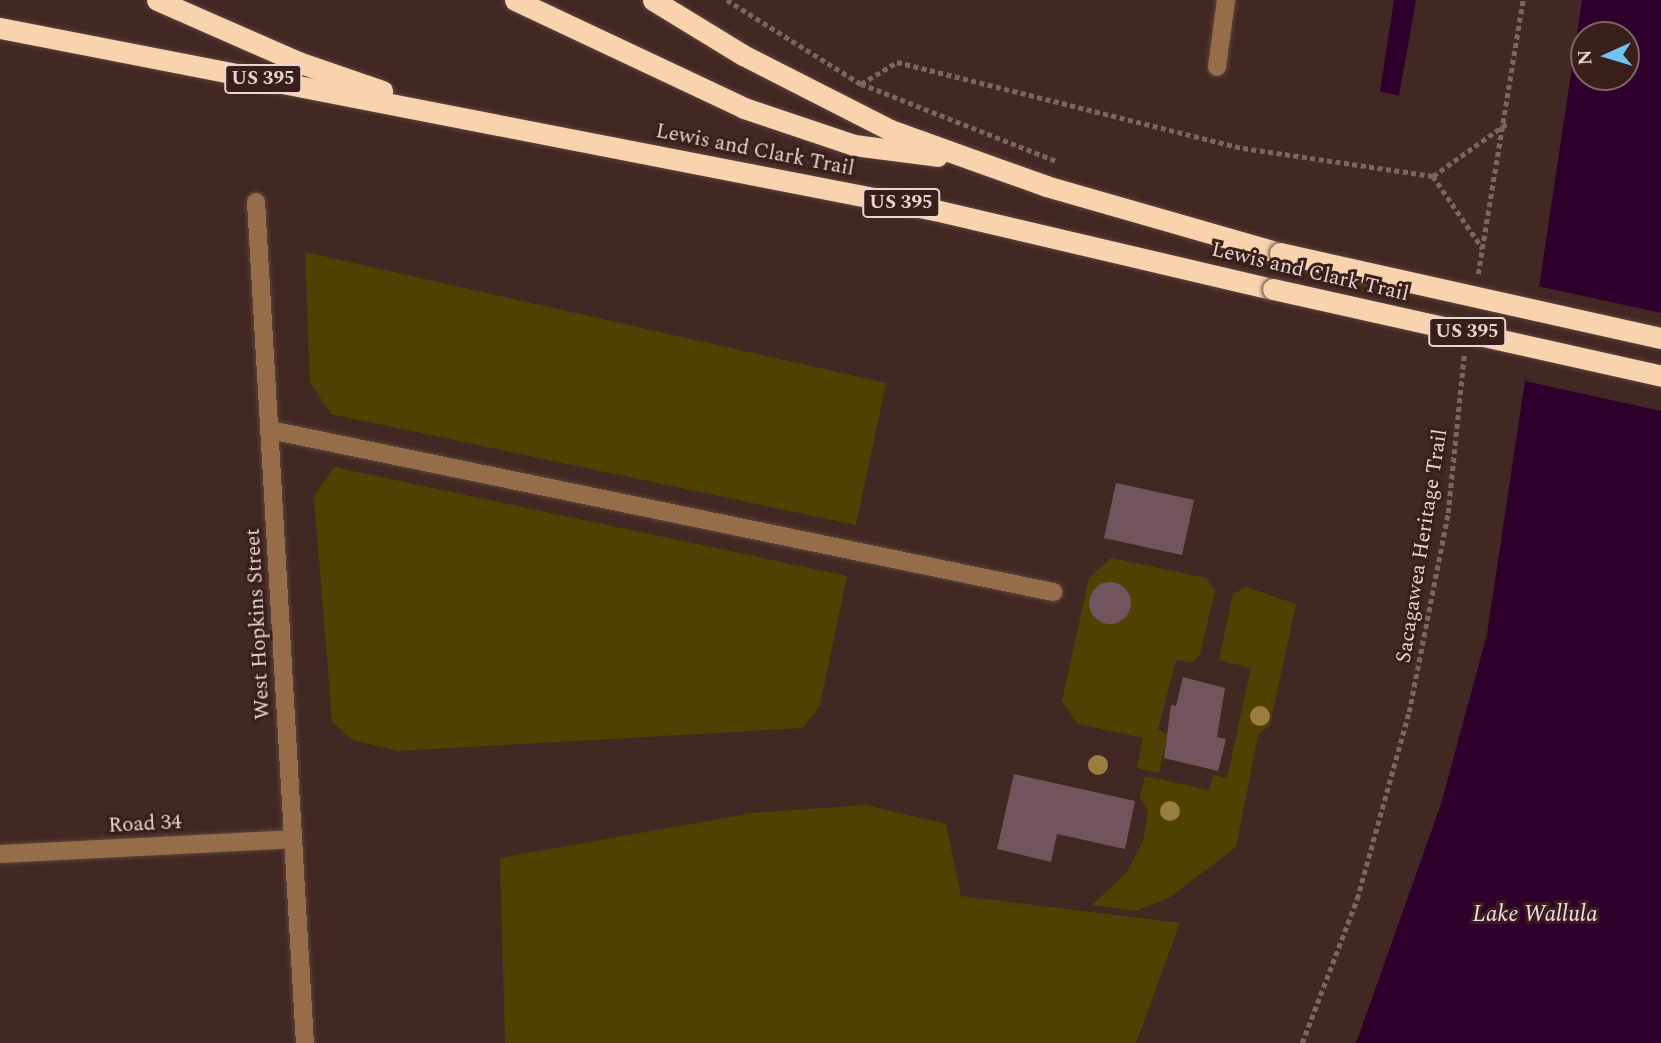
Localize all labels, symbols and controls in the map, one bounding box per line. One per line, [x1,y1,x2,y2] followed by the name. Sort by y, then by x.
[1570,21,1640,91] north arrow
[1571,49,1601,66] text: N
[223,64,303,94] road number: US 395
[654,118,856,182] street label: Lewis and Clark Trail
[861,188,941,218] road number: US 395
[1209,237,1411,307] street label: Lewis and Clark Trail
[1427,316,1507,348] road number: US 395
[1391,427,1453,665] street label: Sacagawea Heritage Trail
[240,528,276,720] street label: West Hopkins Street
[108,809,182,839] street label: Road 34
[1472,901,1598,929] water label: Lake Wallula

